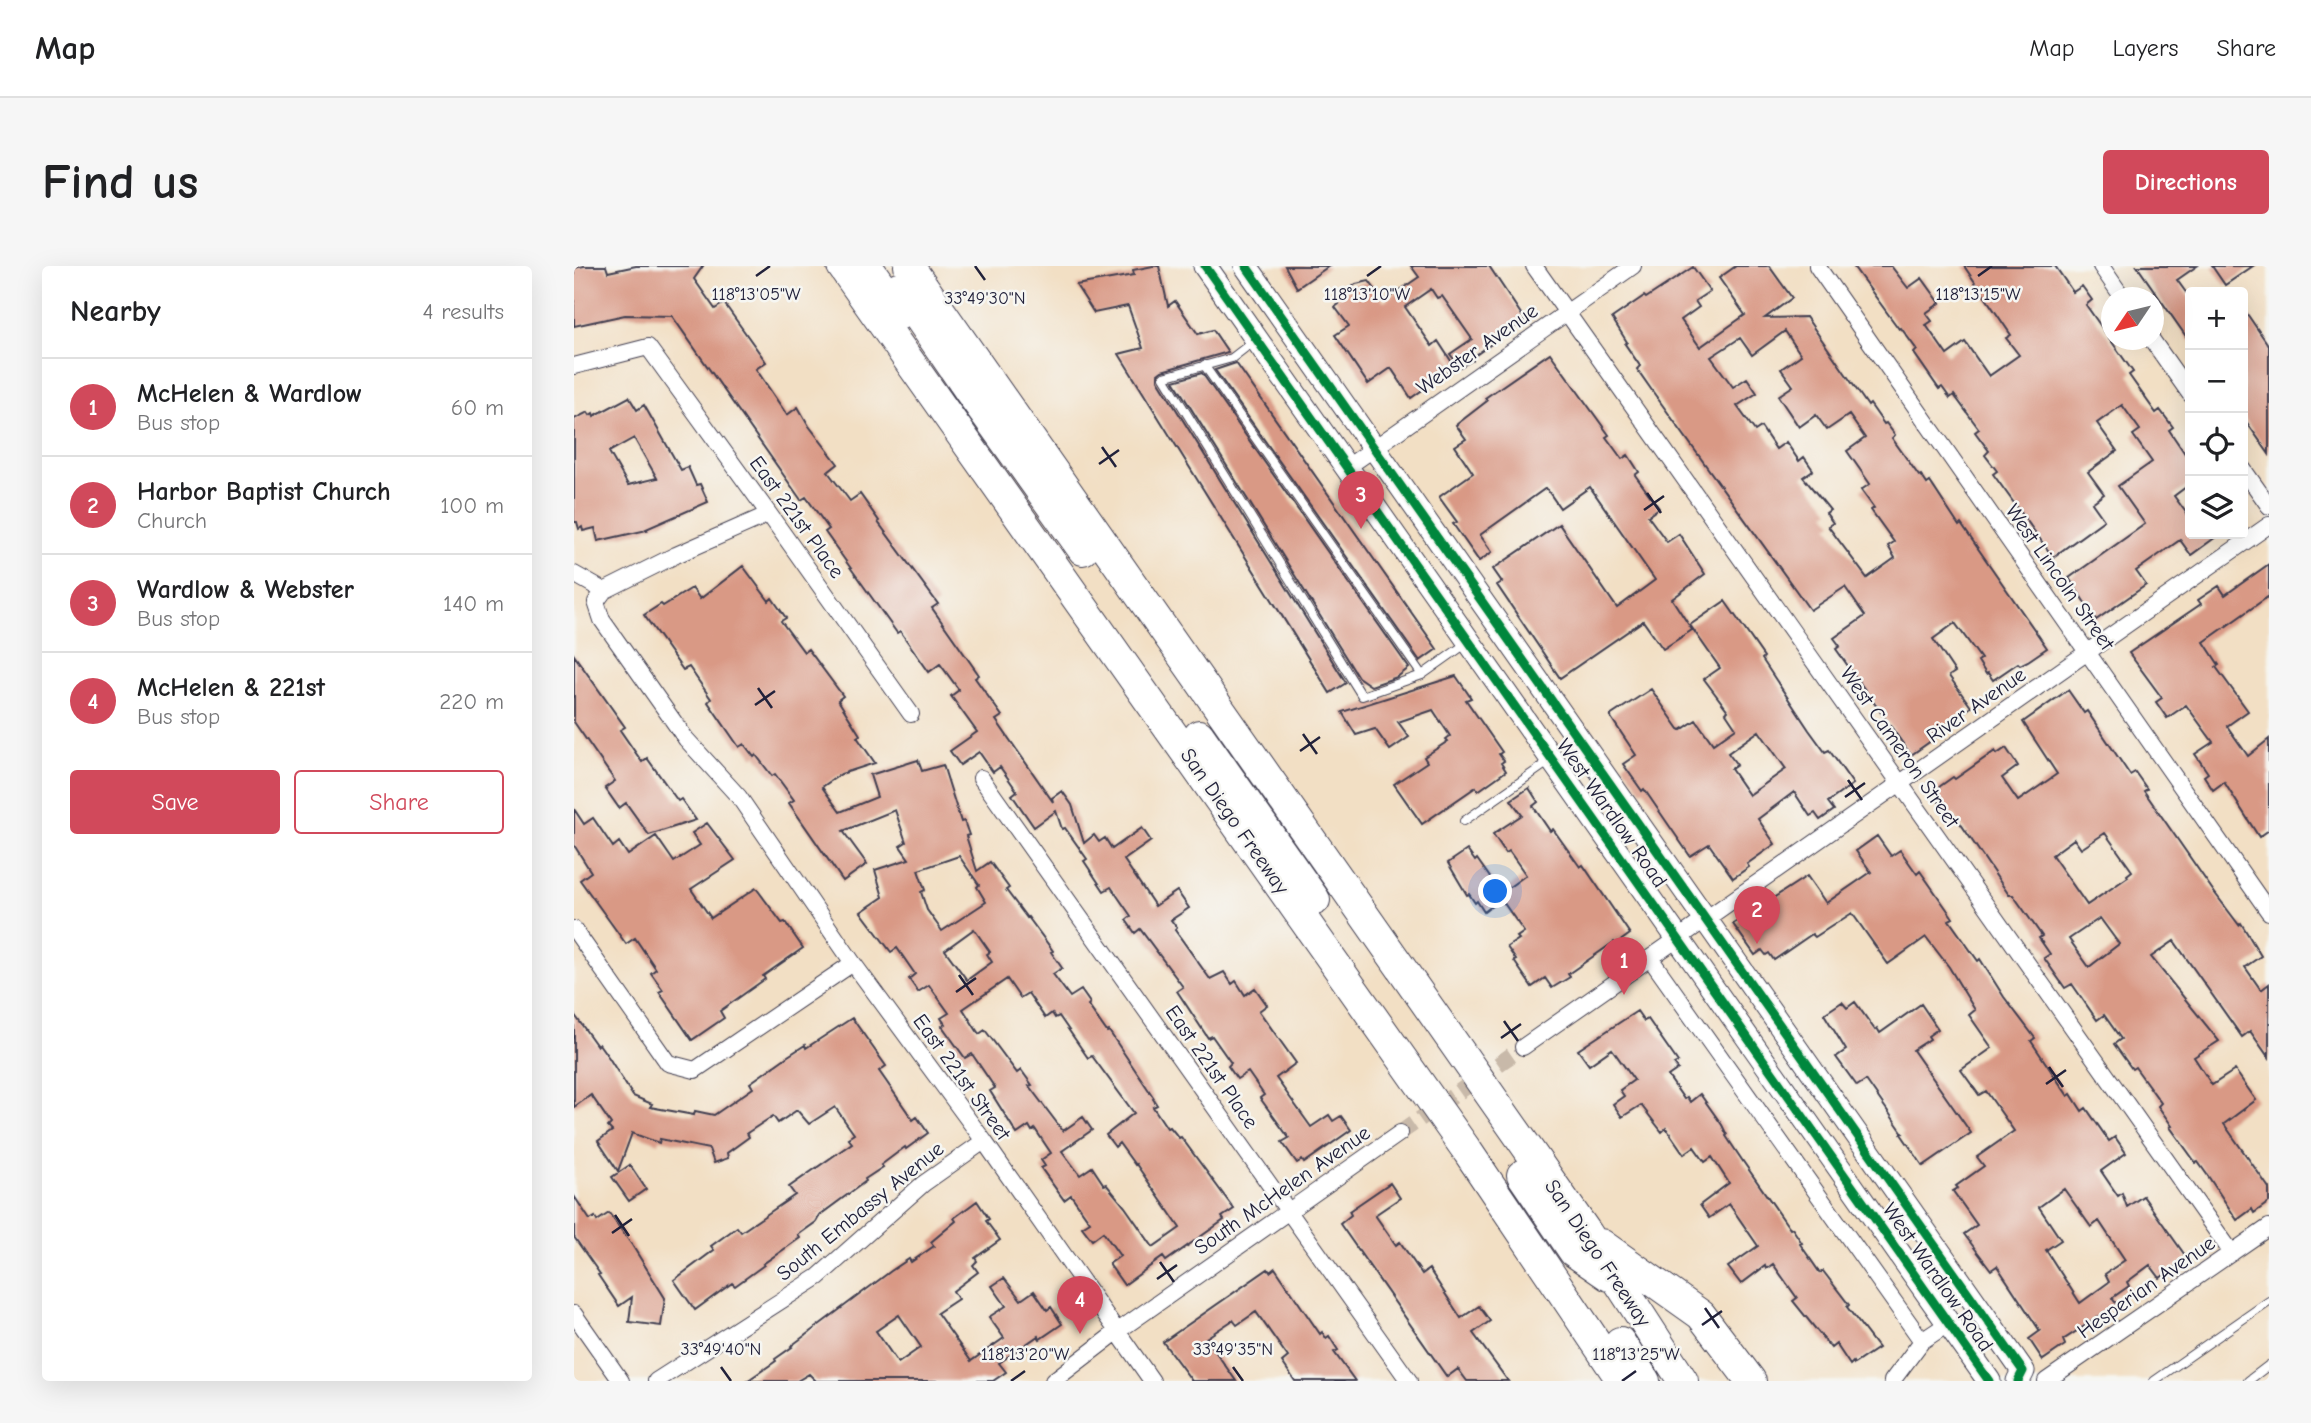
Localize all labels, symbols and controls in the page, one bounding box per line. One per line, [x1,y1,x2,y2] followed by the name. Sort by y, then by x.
[35,29,96,67] text: Map
[2029,34,2075,62] text: Map
[2113,34,2178,62] text: Layers
[2216,34,2276,62] text: Share
[2103,150,2269,214] button: Directions
[42,154,198,210] text: Find us
[711,284,801,305] text: 118°13'05"W
[1324,284,1411,305] text: 118°13'10"W
[1935,284,2021,305] text: 118°13'15"W
[2101,287,2164,350] north arrow
[2185,287,2248,539] map controls
[2185,287,2248,350] button: +
[944,288,1026,309] text: 33°49'30"N
[70,294,161,329] text: Nearby
[422,298,504,325] text: 4 results
[1412,298,1542,400] street label: Webster Avenue
[2185,350,2248,413] button: −
[137,379,362,409] text: McHelen & Wardlow
[88,394,98,421] text: 1
[451,394,504,421] text: 60 m
[137,409,220,436] text: Bus stop
[2185,413,2248,476] button: locate
[745,451,849,583] street label: East 221st Place
[1338,471,1384,529] pin: 3
[2185,476,2248,539] button: layers
[137,477,391,507] text: Harbor Baptist Church
[87,492,99,519] text: 2
[440,492,504,519] text: 100 m
[2001,499,2120,656] street label: West Lincoln Street
[137,507,207,534] text: Church
[137,575,354,605] text: Wardlow & Webster
[87,590,99,617] text: 3
[443,590,504,617] text: 140 m
[137,605,220,632] text: Bus stop
[1835,662,1965,833] street label: West Cameron Street
[1922,662,2030,748] street label: River Avenue
[137,673,325,703] text: McHelen & 221st
[88,688,98,715] text: 4
[439,688,504,715] text: 220 m
[137,703,220,730] text: Bus stop
[1552,734,1672,892] street label: West Wardlow Road
[1176,744,1295,899] street label: San Diego Freeway
[70,770,280,834] button: Save
[294,770,504,834] button: Share
[1478,874,1512,908] your location
[1734,886,1780,944] pin: 2
[1601,937,1647,995] pin: 1
[1161,1001,1263,1133] street label: East 221st Place
[908,1009,1016,1145] street label: East 221st Street
[1190,1120,1374,1260] street label: South McHelen Avenue
[772,1136,948,1286] street label: South Embassy Avenue
[1540,1175,1656,1332] street label: San Diego Freeway
[1878,1198,1998,1356] street label: West Wardlow Road
[2073,1231,2219,1343] street label: Hesperian Avenue
[1057,1276,1103,1334] pin: 4
[681,1339,761,1360] text: 33°49'40"N
[1193,1339,1273,1360] text: 33°49'35"N
[981,1344,1070,1365] text: 118°13'20"W
[1592,1344,1680,1365] text: 118°13'25"W

